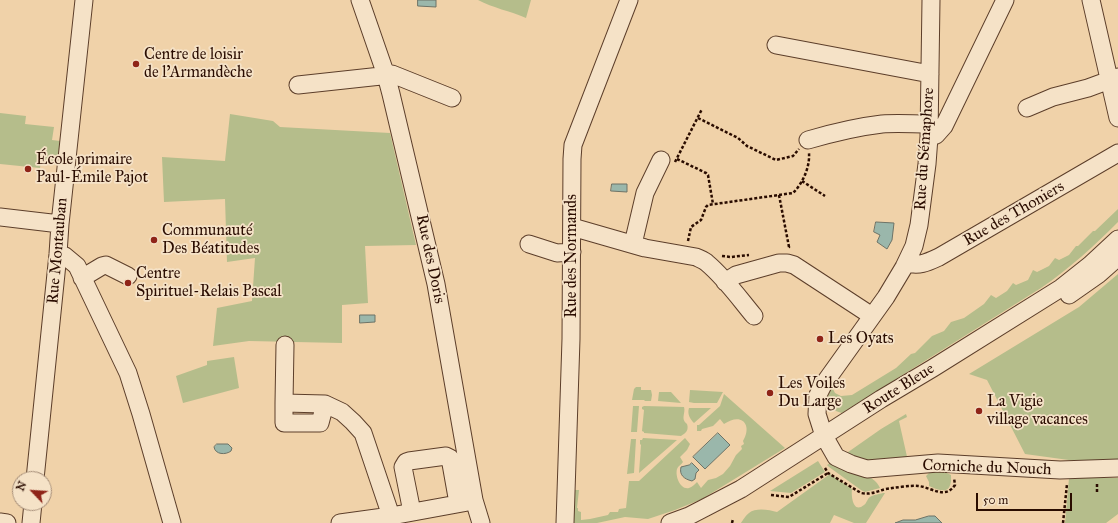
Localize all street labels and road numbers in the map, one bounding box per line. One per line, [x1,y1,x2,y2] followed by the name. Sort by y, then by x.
[911,87,939,211] street label: Rue du Sémaphore
[960,177,1068,251] street label: Rue des Thoniers
[562,194,582,318] street label: Rue des Normands
[44,197,72,305] street label: Rue Montauban
[411,213,449,305] street label: Rue des Doris
[860,360,938,418] street label: Route Bleue
[922,456,1052,480] street label: Corniche du Nouch

